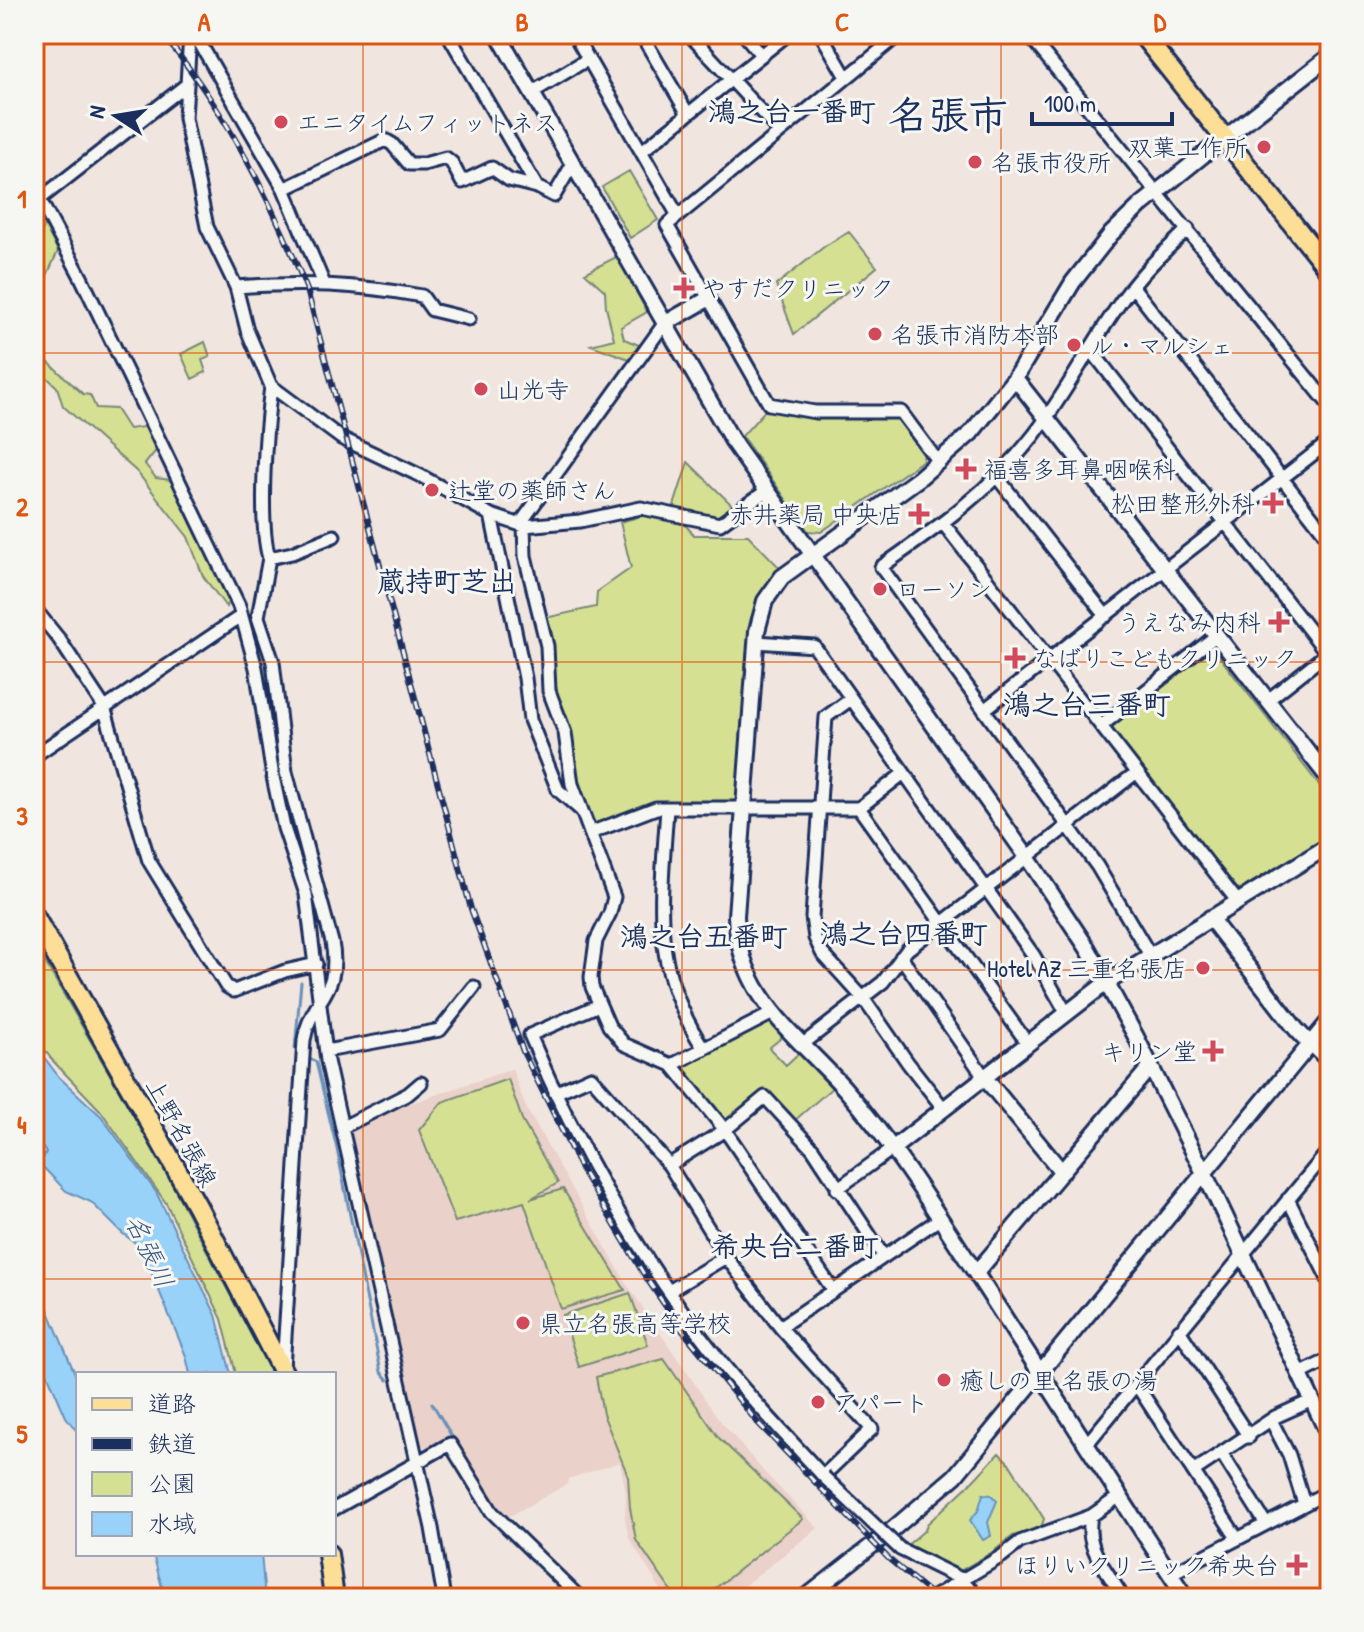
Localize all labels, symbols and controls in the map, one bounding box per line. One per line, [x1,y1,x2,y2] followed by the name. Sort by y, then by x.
[198,4,211,39] text: A
[515,4,529,39] text: B
[835,4,849,39] text: C
[1154,4,1167,39] text: D
[76,76,156,156] north arrow
[1032,76,1172,126] scale bar
[888,87,1008,141] district label: 名張市
[1044,87,1096,119] text: 100 m
[708,92,876,130] district label: 鴻之台一番町
[81,103,112,121] text: N
[297,106,558,138] place label: エニタイムフィットネス
[272,113,290,131] marker: エニタイムフィットネス
[1128,131,1248,163] place label: 双葉工作所
[1255,138,1273,156] marker: 双葉工作所
[991,146,1111,178] place label: 名張市役所
[966,153,984,171] marker: 名張市役所
[17,181,27,216] text: 1
[702,272,894,304] place label: やすだクリニック
[673,277,695,299] marker: やすだクリニック
[891,318,1059,350] place label: 名張市消防本部
[866,325,884,343] marker: 名張市消防本部
[1090,329,1234,361] place label: ル・マルシェ
[1065,336,1083,354] marker: ル・マルシェ
[497,373,569,405] place label: 山光寺
[472,380,490,398] marker: 山光寺
[984,453,1176,485] place label: 福喜多耳鼻咽喉科
[955,458,977,480] marker: 福喜多耳鼻咽喉科
[448,474,616,506] place label: 辻堂の薬師さん
[423,481,441,499] marker: 辻堂の薬師さん
[1111,487,1255,519] place label: 松田整形外科
[16,489,29,524] text: 2
[1262,492,1284,514] marker: 松田整形外科
[729,498,903,530] place label: 赤井薬局 中央店
[910,505,928,523] marker: 赤井薬局 中央店
[377,562,517,600] district label: 蔵持町芝出
[896,573,992,605] place label: ローソン
[871,580,889,598] marker: ローソン
[1117,606,1261,638] place label: うえなみ内科
[1268,611,1290,633] marker: うえなみ内科
[1033,642,1297,674] place label: なばりこどもクリニック
[1004,647,1026,669] marker: なばりこどもクリニック
[1003,685,1171,723] district label: 鴻之台三番町
[16,798,28,833] text: 3
[820,914,988,952] district label: 鴻之台四番町
[620,917,788,955] district label: 鴻之台五番町
[987,952,1187,984] place label: Hotel AZ 三重名張店
[1194,959,1212,977] marker: Hotel AZ 三重名張店
[1101,1035,1197,1067] place label: キリン堂
[1204,1042,1222,1060] marker: キリン堂
[139,1072,225,1192] street label: 上野名張線
[17,1107,27,1142] text: 4
[118,1208,182,1294] water label: 名張川
[711,1227,879,1265] district label: 希央台二番町
[539,1307,731,1339] place label: 県立名張高等学校
[514,1314,532,1332] marker: 県立名張高等学校
[960,1364,1158,1396] place label: 癒しの里 名張の湯
[935,1371,953,1389] marker: 癒しの里 名張の湯
[76,1372,336,1556] legend
[834,1386,929,1418] place label: アパート
[148,1387,196,1419] text: 道路
[809,1393,827,1411] marker: アパート
[17,1416,28,1451] text: 5
[148,1427,196,1459] text: 鉄道
[148,1467,196,1499] text: 公園
[148,1507,196,1539] text: 水域
[1015,1549,1279,1581] place label: ほりいクリニック希央台
[1286,1554,1308,1576] marker: ほりいクリニック希央台

